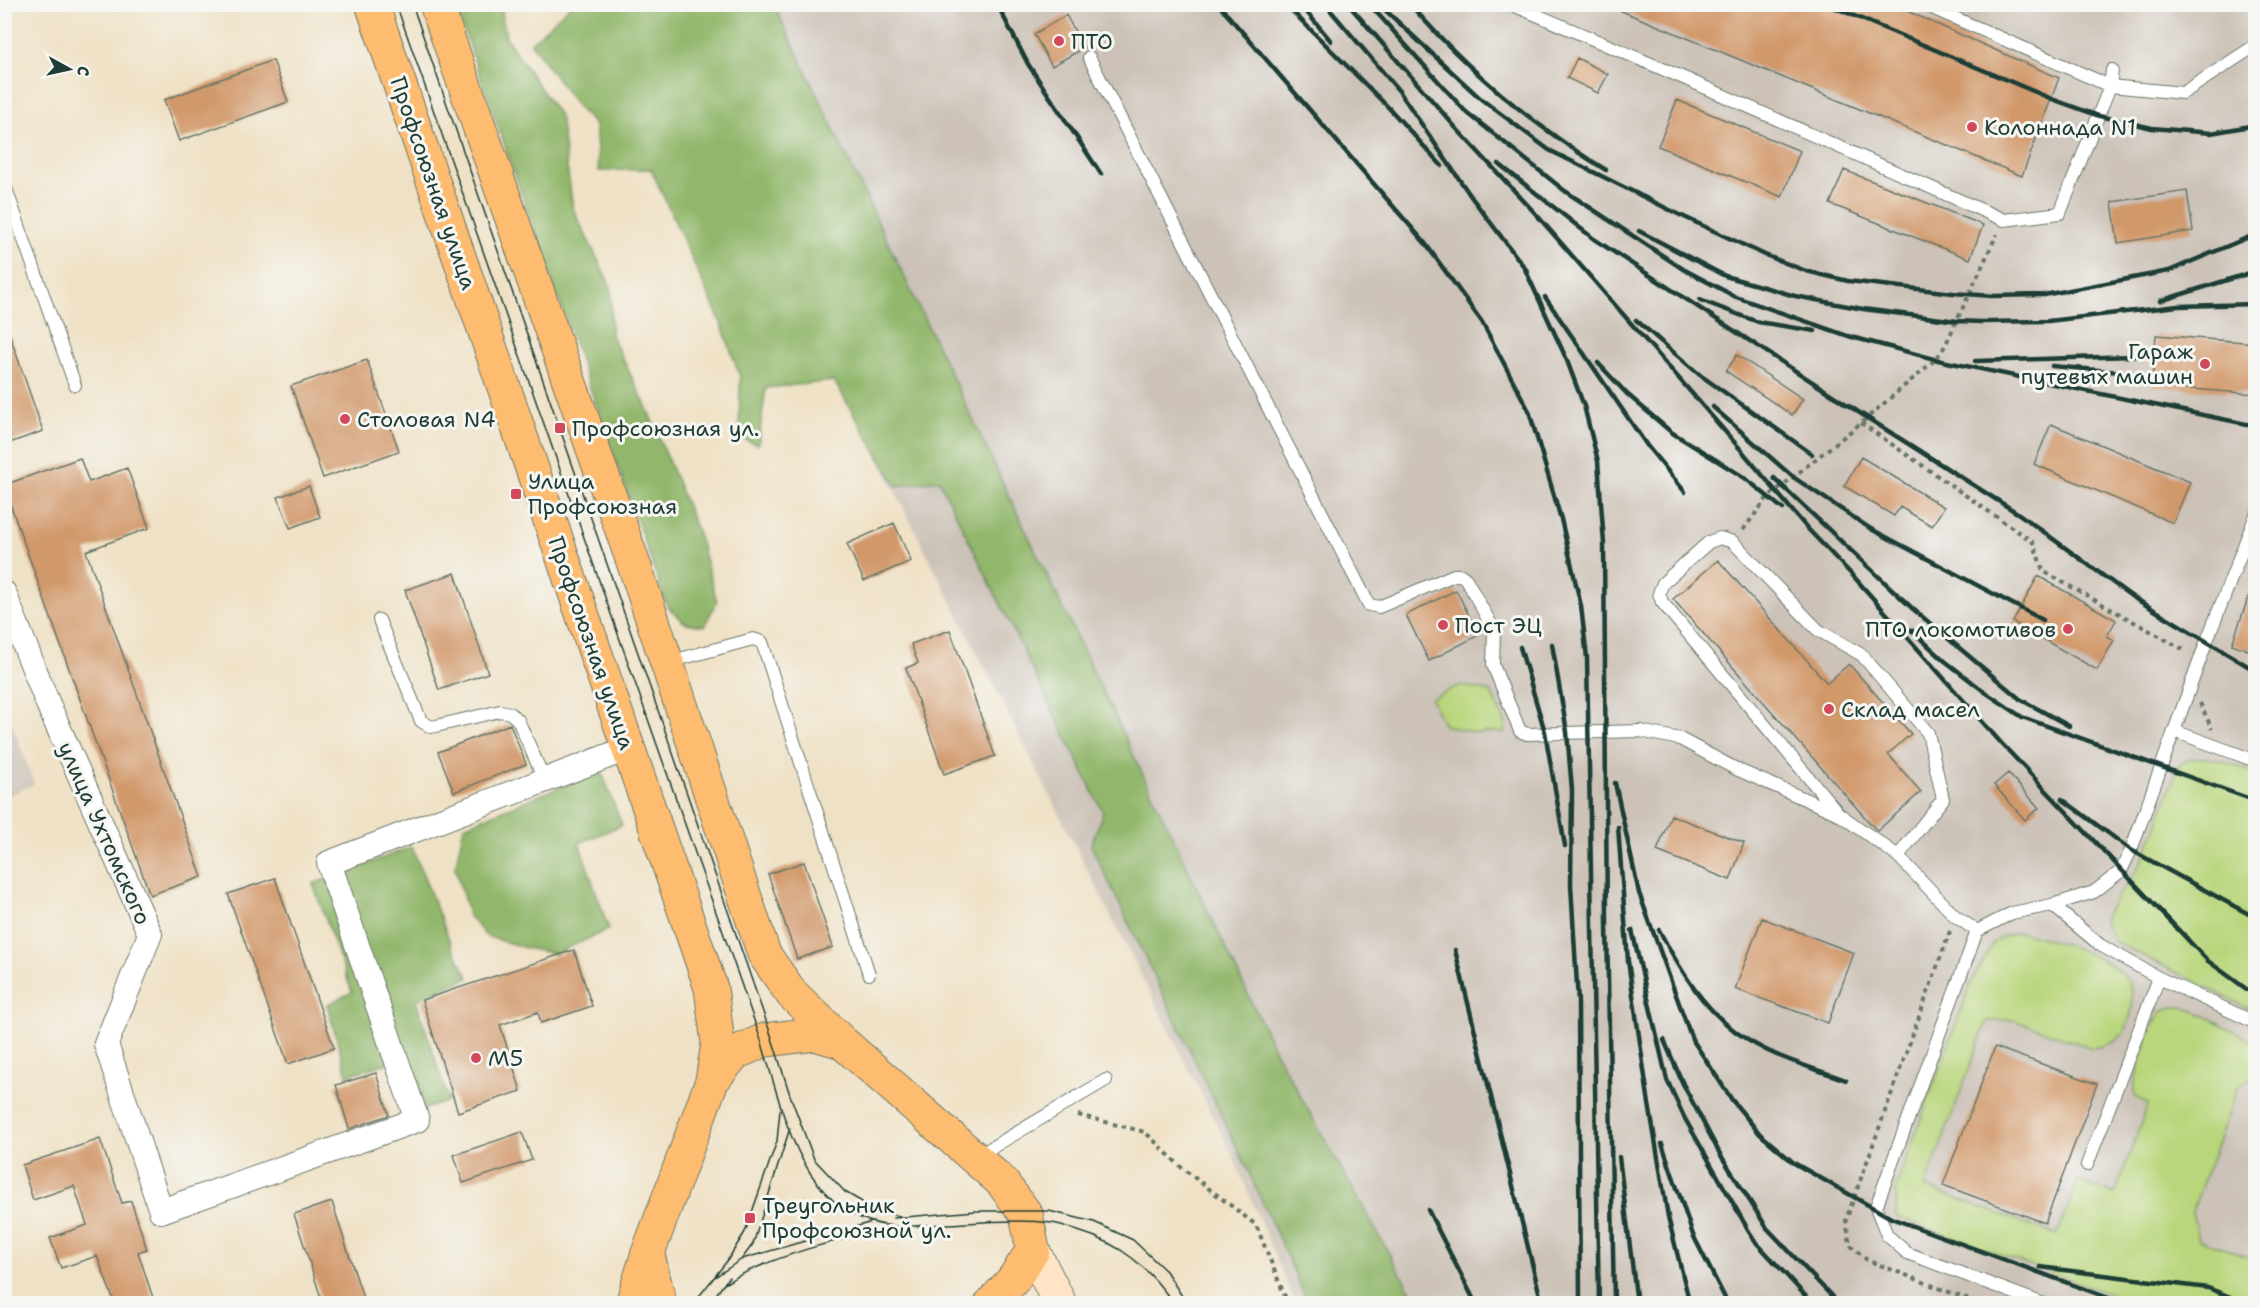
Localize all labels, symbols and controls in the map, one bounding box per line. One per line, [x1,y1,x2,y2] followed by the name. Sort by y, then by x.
[1071,27,1113,56] place label: ПТО
[1052,34,1066,48] marker: ПТО
[39,39,99,99] north arrow
[72,65,94,78] text: С
[383,73,484,294] street label: Профсоюзная улица
[1984,113,2136,142] place label: Колоннада N1
[1965,120,1979,134] marker: Колоннада N1
[2021,337,2194,391] place label: Гараж путевых машин
[2198,357,2212,371] marker: Гараж путевых машин
[357,405,496,434] place label: Столовая N4
[338,412,352,426] marker: Столовая N4
[572,414,759,443] place label: Профсоюзная ул.
[553,421,567,435] marker: Профсоюзная ул.
[528,467,677,521] place label: Улица Профсоюзная
[509,487,523,501] marker: Улица Профсоюзная
[541,533,642,754] street label: Профсоюзная улица
[1455,611,1542,640] place label: Пост ЭЦ
[1865,615,2056,644] place label: ПТО локомотивов
[1436,618,1450,632] marker: Пост ЭЦ
[2061,622,2075,636] marker: ПТО локомотивов
[1841,695,1980,724] place label: Склад масел
[1822,702,1836,716] marker: Склад масел
[51,737,158,929] street label: улица Ухтомского
[488,1044,523,1073] place label: М5
[469,1051,483,1065] marker: М5
[762,1191,951,1245] place label: Треугольник Профсоюзной ул.
[743,1211,757,1225] marker: Треугольник Профсоюзной ул.

